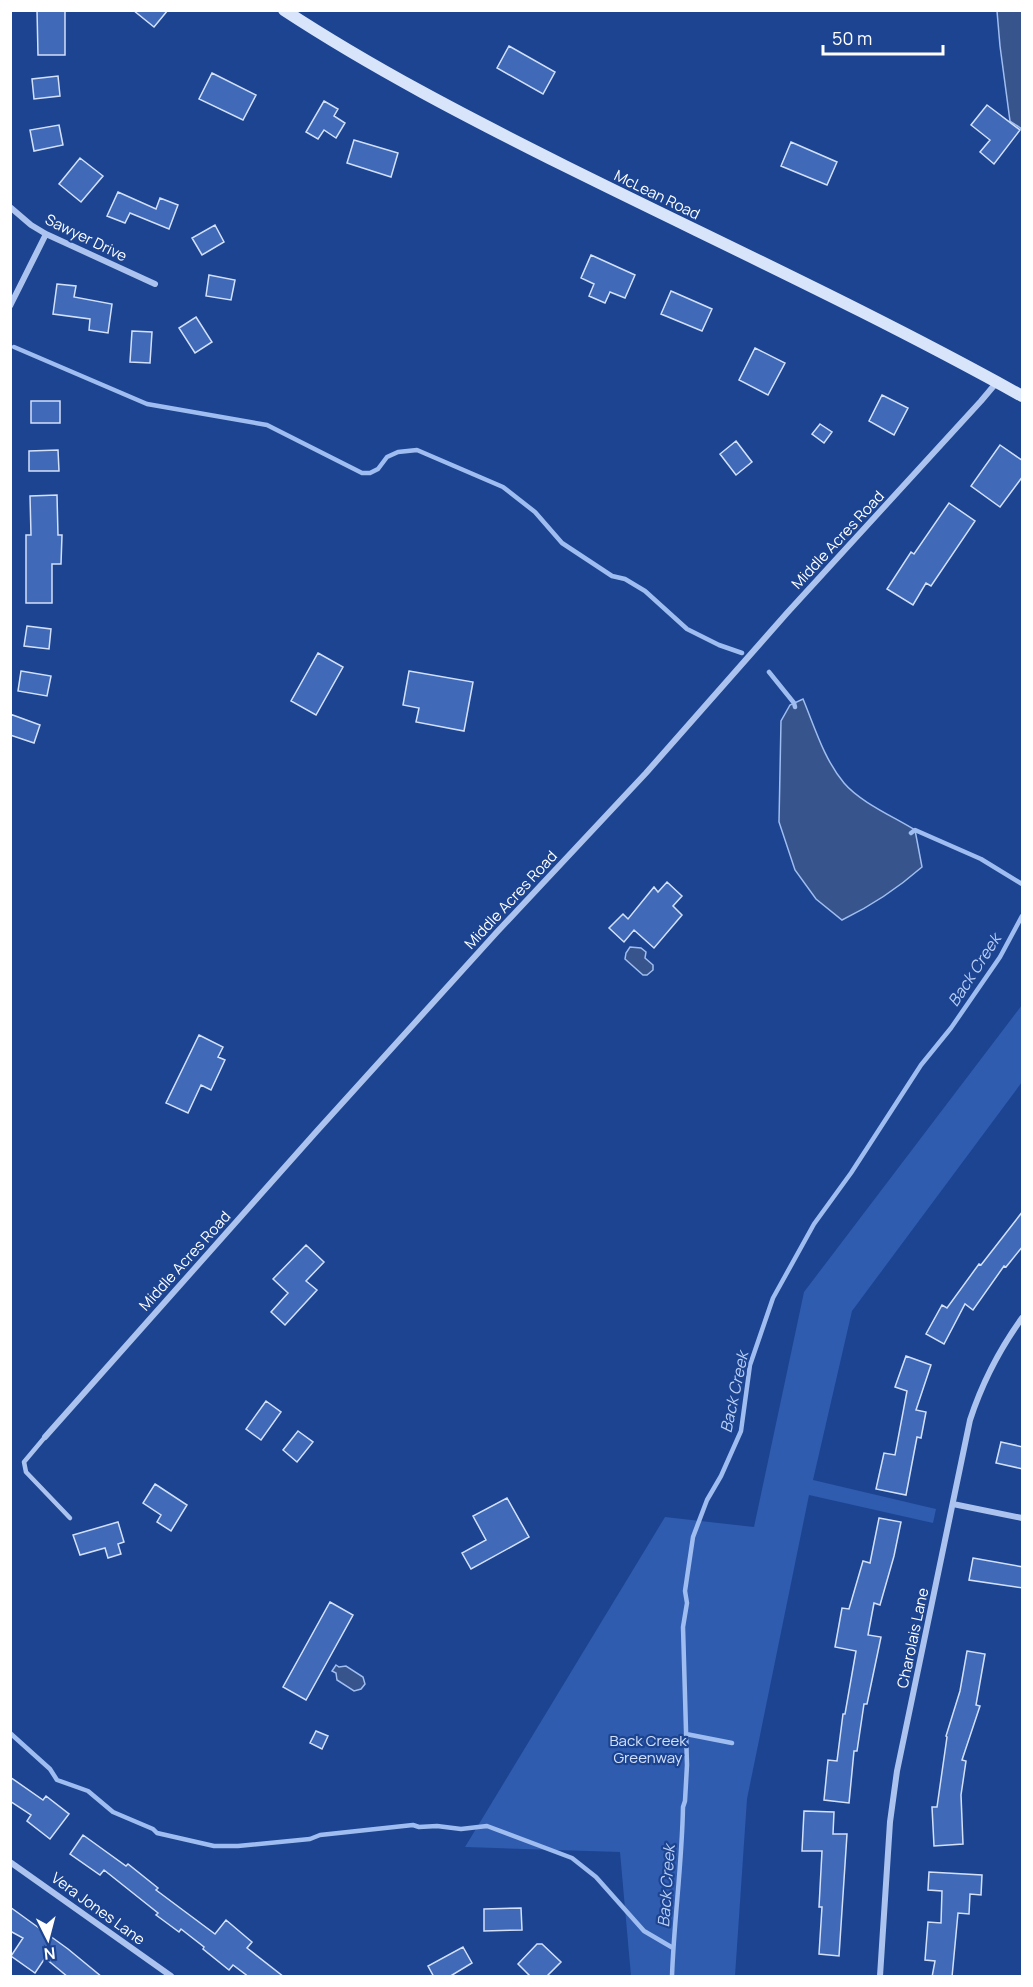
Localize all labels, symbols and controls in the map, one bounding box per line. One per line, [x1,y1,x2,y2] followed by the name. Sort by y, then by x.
[823,18,943,56] scale bar
[832,26,872,50] text: 50 m
[611,165,704,224] street label: McLean Road
[42,209,131,267] street label: Sawyer Drive
[787,486,889,593] street label: Middle Acres Road
[460,846,562,953] street label: Middle Acres Road
[942,928,1007,1011] water label: Back Creek
[134,1206,235,1315] street label: Middle Acres Road
[715,1347,754,1435] water label: Back Creek
[892,1586,933,1690] street label: Charolais Lane
[609,1730,687,1768] park label: Back Creek Greenway
[652,1842,680,1928] water label: Back Creek
[47,1867,150,1950] street label: Vera Jones Lane
[18,1909,78,1969] north arrow
[43,1942,56,1965] text: N

